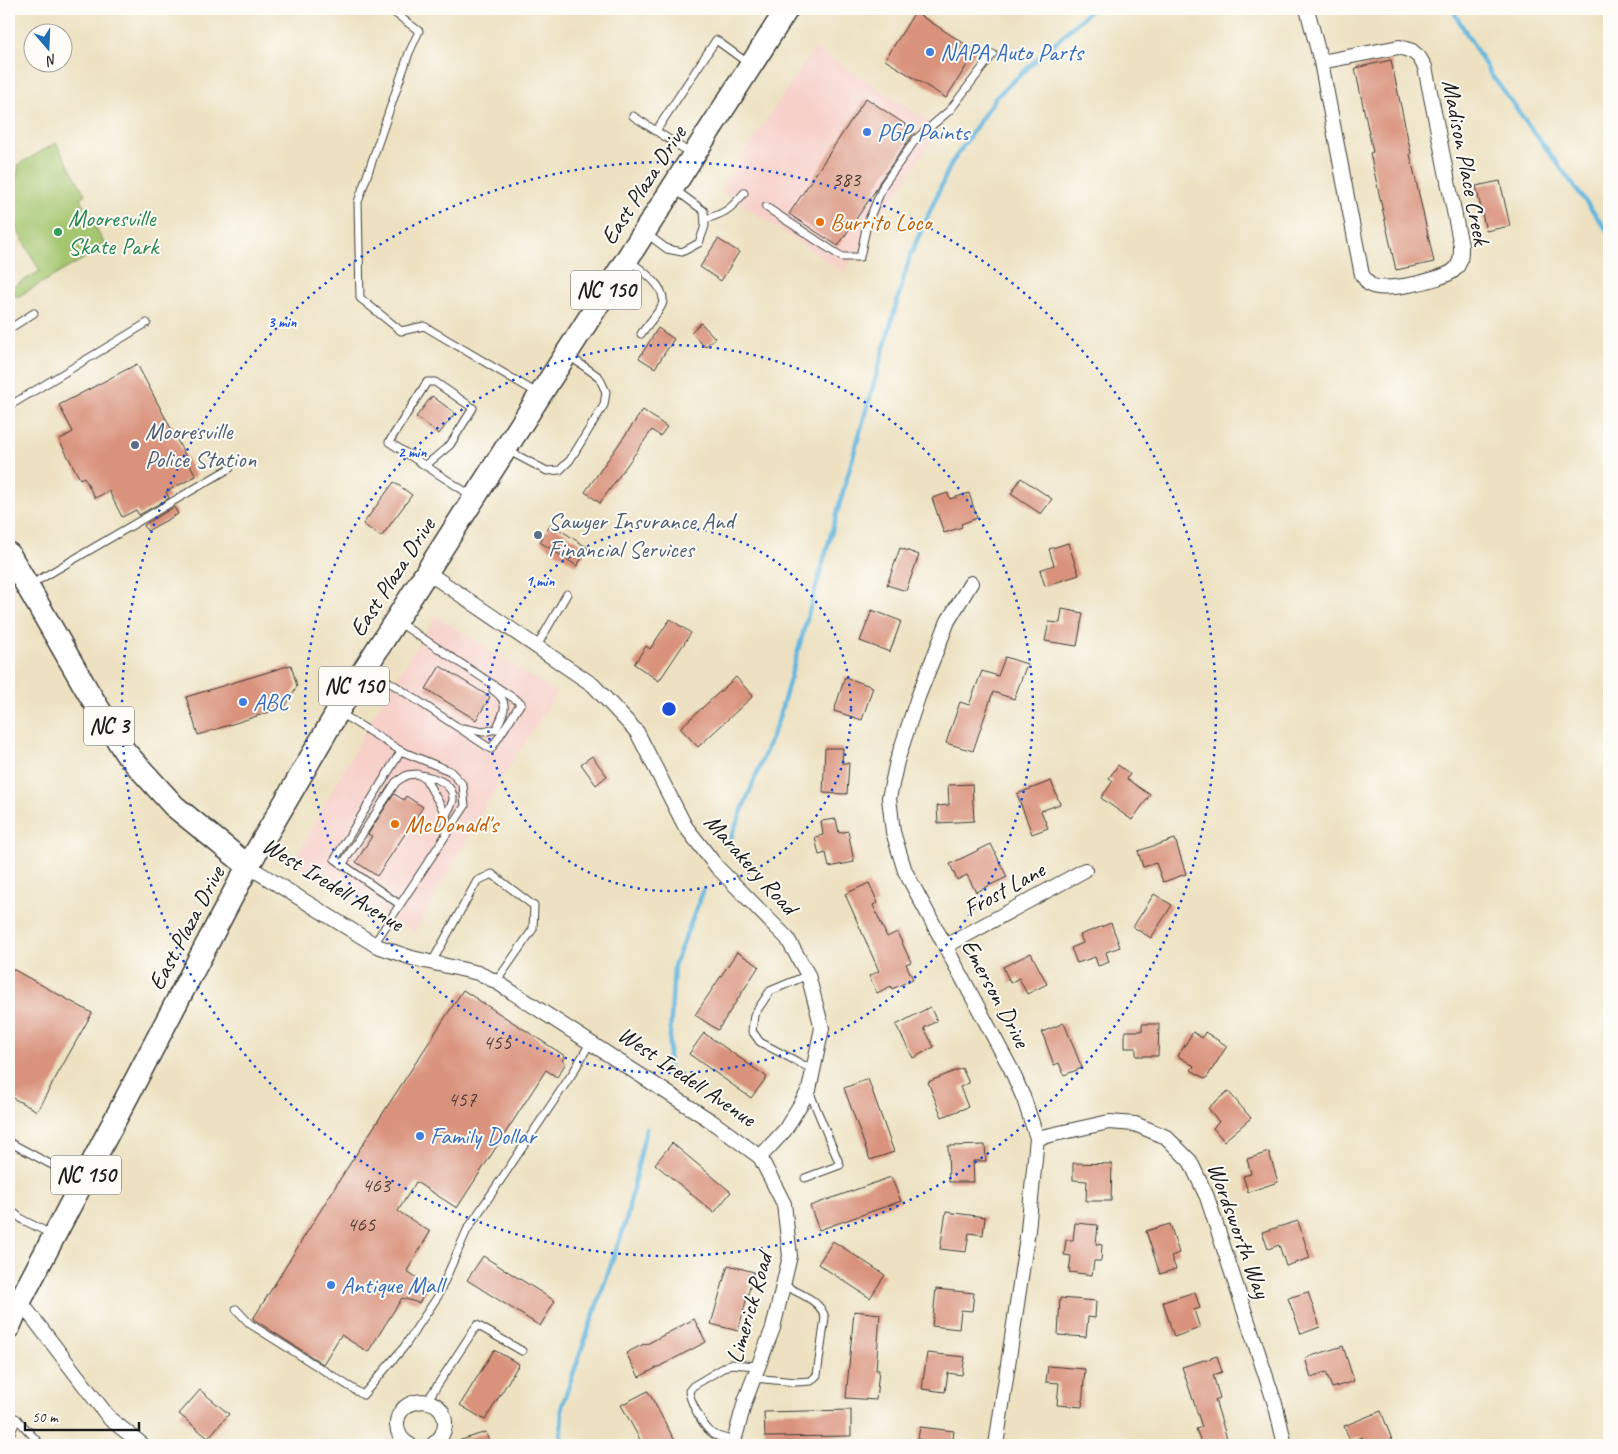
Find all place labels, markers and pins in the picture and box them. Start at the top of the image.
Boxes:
place label: NAPA Auto Parts [940,37,1085,67]
marker: NAPA Auto Parts [924,46,936,58]
place label: PGP Paints [877,117,971,147]
marker: PGP Paints [861,126,873,138]
place label: Mooresville Skate Park [68,203,160,261]
place label: Burrito Loco [830,207,934,237]
marker: Burrito Loco [814,216,826,228]
marker: Mooresville Skate Park [52,226,64,238]
place label: Mooresville Police Station [145,416,256,474]
marker: Mooresville Police Station [129,439,141,451]
place label: Sawyer Insurance And Financial Services [548,506,738,564]
marker: Sawyer Insurance And Financial Services [532,529,544,541]
place label: ABC [253,687,292,717]
marker: ABC [237,696,249,708]
centre of rings [660,700,678,718]
place label: McDonald's [405,809,501,839]
marker: McDonald's [389,818,401,830]
place label: Family Dollar [430,1121,539,1151]
marker: Family Dollar [414,1130,426,1142]
place label: Antique Mall [341,1270,447,1300]
marker: Antique Mall [325,1279,337,1291]

